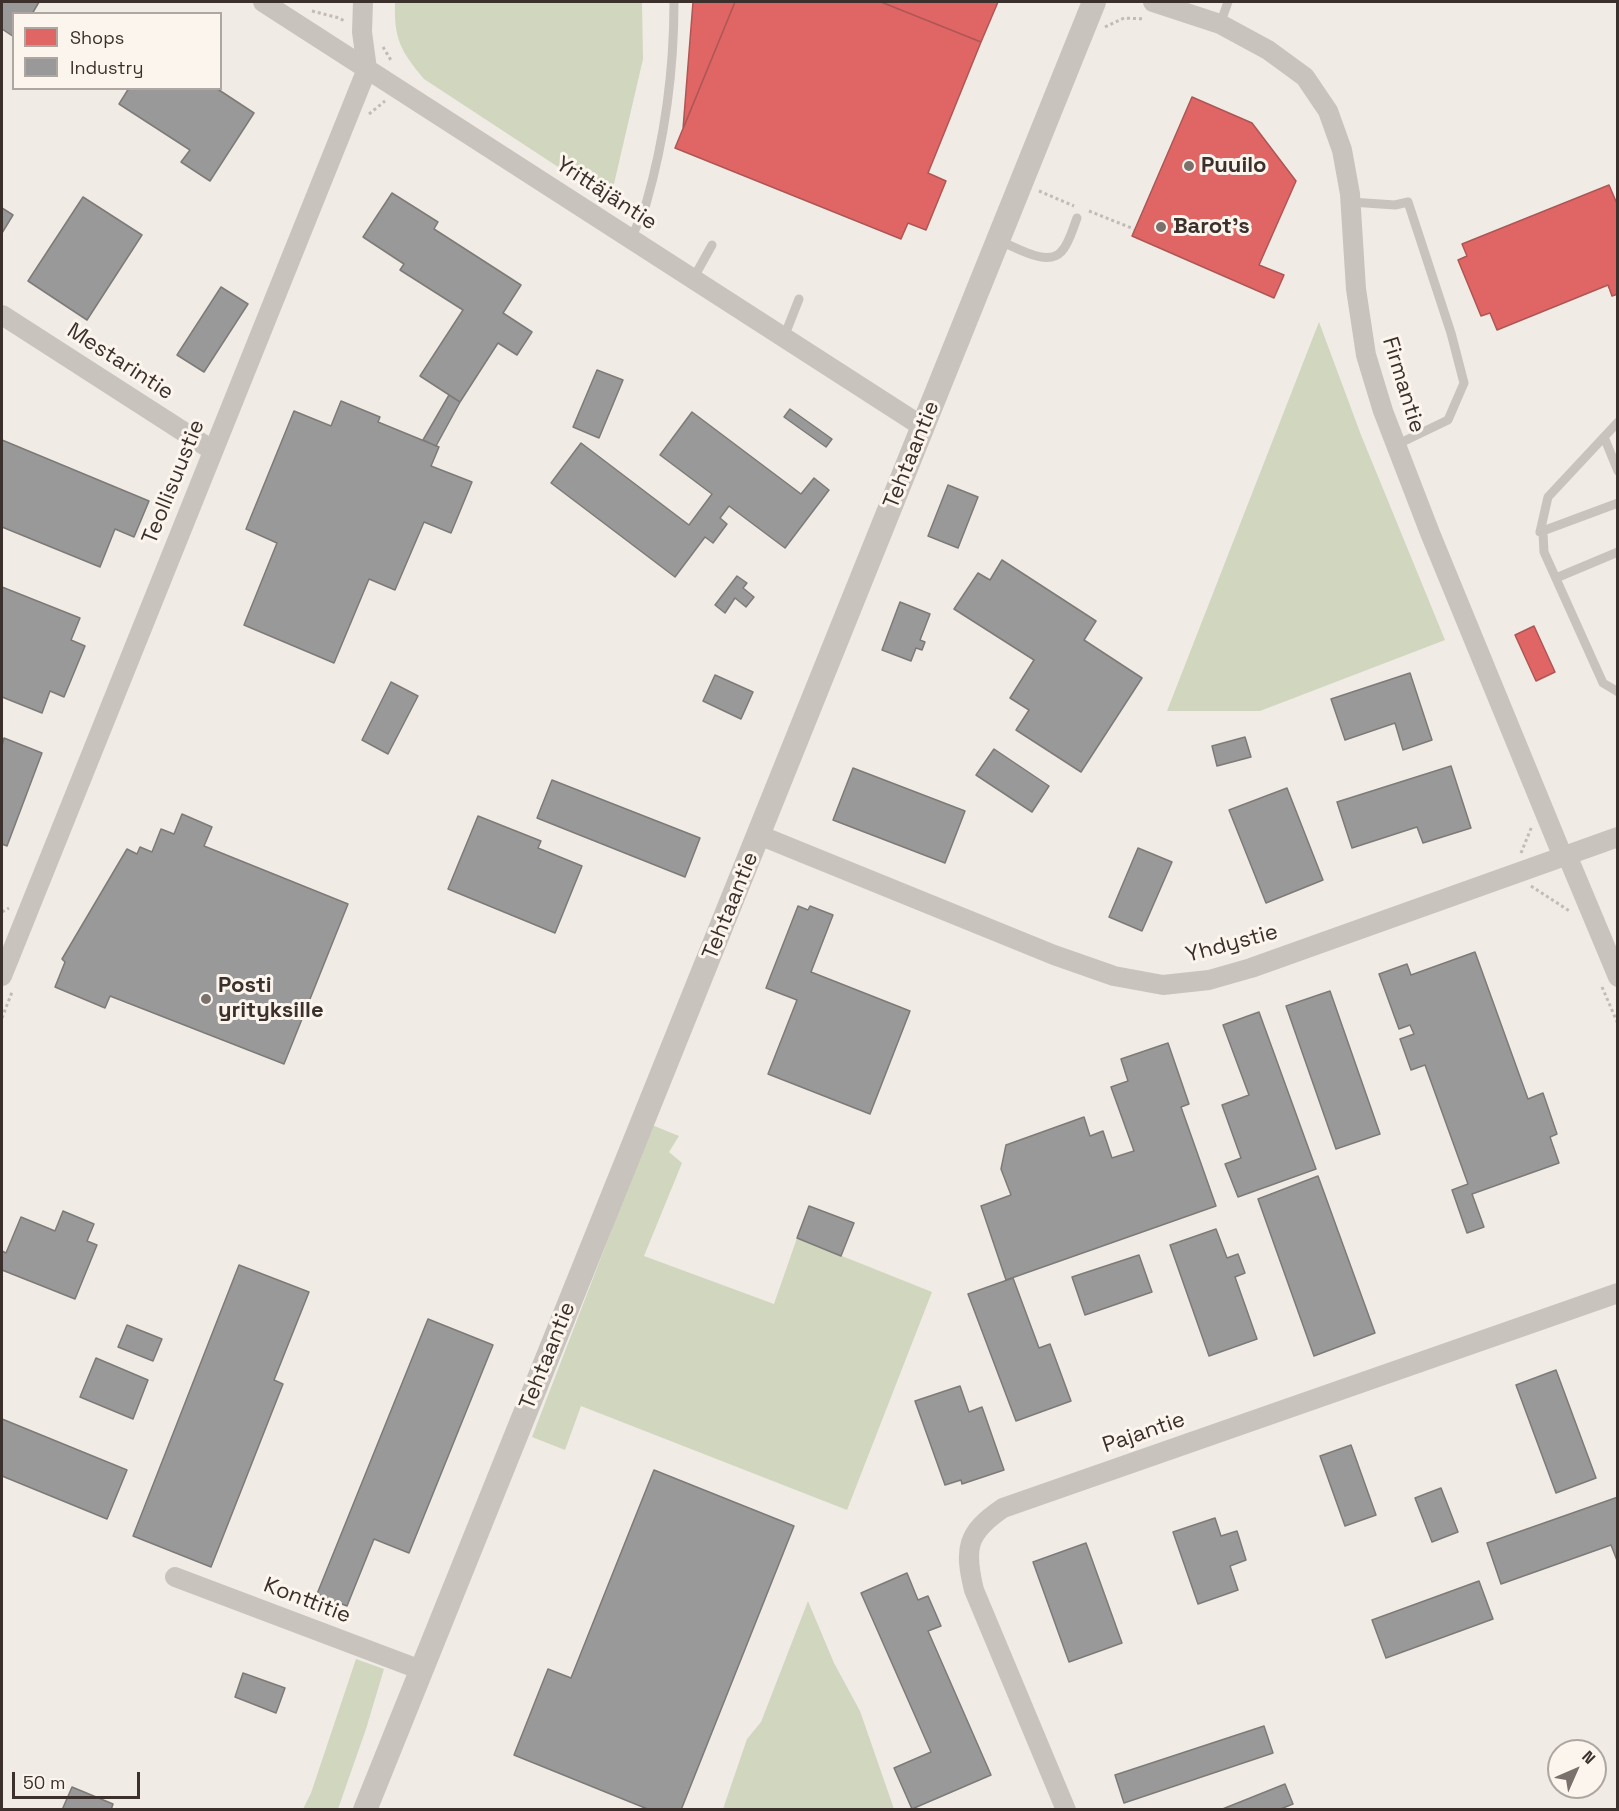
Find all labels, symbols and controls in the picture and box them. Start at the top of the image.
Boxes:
legend [12,12,222,90]
text: Shops [70,26,124,49]
text: Industry [70,56,143,79]
street label: Yrittäjäntie [550,152,662,236]
place label: Puuilo [1201,153,1267,179]
marker: Puuilo [1182,159,1196,173]
place label: Barot's [1173,214,1250,240]
marker: Barot's [1154,220,1168,234]
street label: Mestarintie [62,318,178,406]
street label: Firmantie [1376,334,1430,436]
street label: Tehtaantie [878,397,946,513]
street label: Teollisuustie [137,416,211,548]
street label: Tehtaantie [697,848,765,964]
street label: Yhdystie [1183,919,1281,969]
place label: Posti yrityksille [218,973,324,1024]
marker: Posti yrityksille [199,992,213,1006]
street label: Tehtaantie [514,1298,582,1414]
street label: Pajantie [1099,1407,1189,1459]
street label: Konttitie [260,1572,354,1630]
north arrow [1547,1739,1607,1799]
text: N [1577,1746,1600,1769]
scale bar [15,1760,142,1798]
text: 50 m [23,1771,65,1794]

